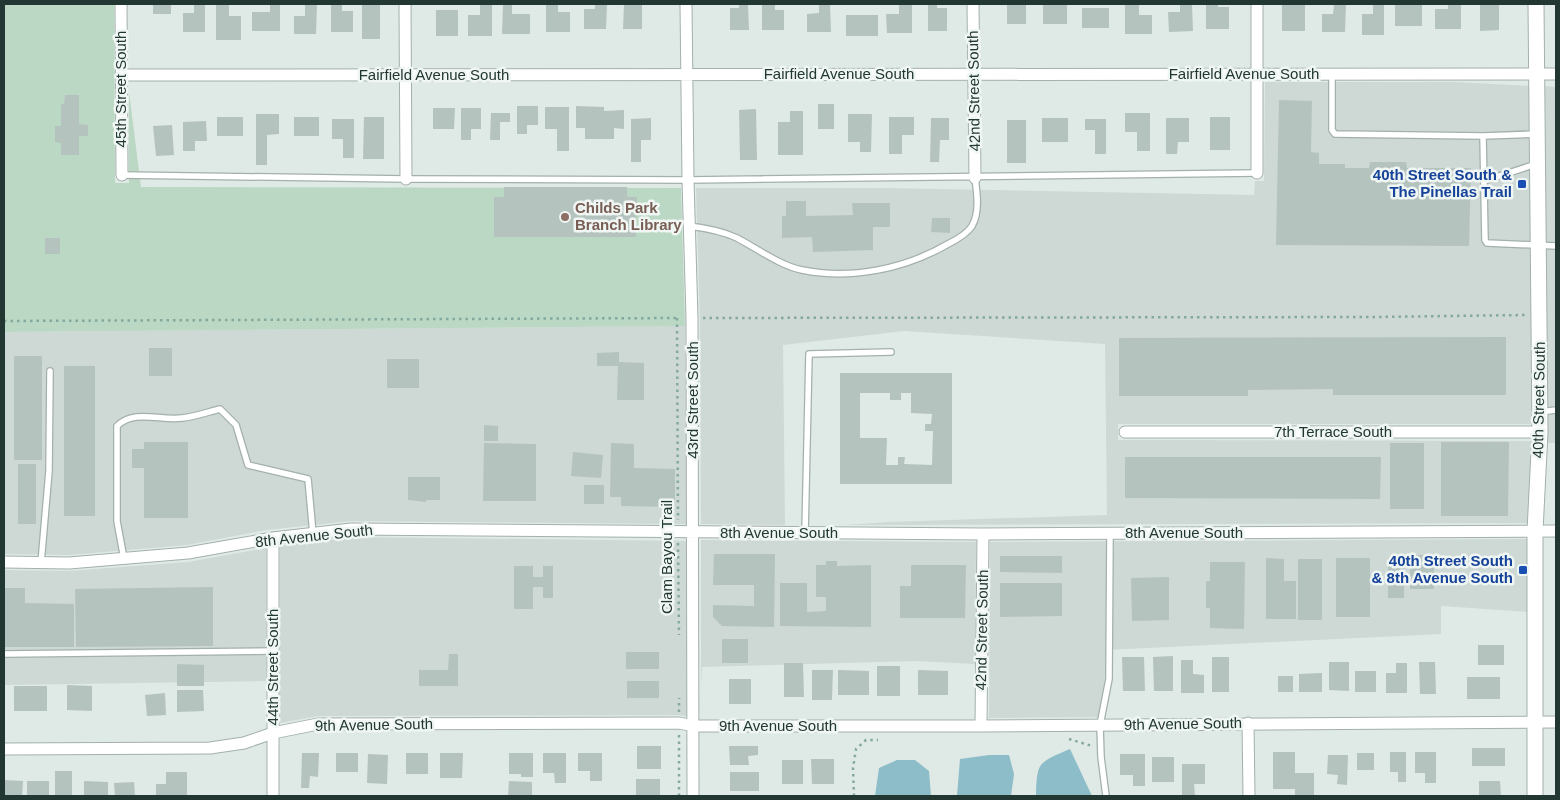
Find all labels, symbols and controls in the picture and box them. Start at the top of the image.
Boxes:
street label: 42nd Street South [964,30,983,152]
street label: 45th Street South [112,31,129,147]
street label: Fairfield Avenue South [764,65,914,82]
street label: Fairfield Avenue South [1169,65,1319,82]
street label: Fairfield Avenue South [359,66,509,83]
place label: 40th Street South & The Pinellas Trail [1373,166,1512,200]
marker: 40th Street South & The Pinellas Trail [1516,178,1528,190]
place label: Childs Park Branch Library [575,199,682,233]
marker: Childs Park Branch Library [559,211,571,223]
street label: 43rd Street South [684,341,701,459]
street label: 40th Street South [1529,341,1548,459]
street label: 7th Terrace South [1274,423,1392,440]
street label: Clam Bayou Trail [658,500,675,614]
street label: 8th Avenue South [254,521,374,550]
street label: 8th Avenue South [720,524,838,541]
street label: 8th Avenue South [1125,524,1243,541]
place label: 40th Street South & 8th Avenue South [1372,552,1513,586]
marker: 40th Street South & 8th Avenue South [1517,564,1529,576]
street label: 42nd Street South [972,569,991,691]
street label: 44th Street South [264,609,281,725]
street label: 9th Avenue South [1124,714,1242,733]
street label: 9th Avenue South [315,715,433,734]
street label: 9th Avenue South [719,717,837,734]

